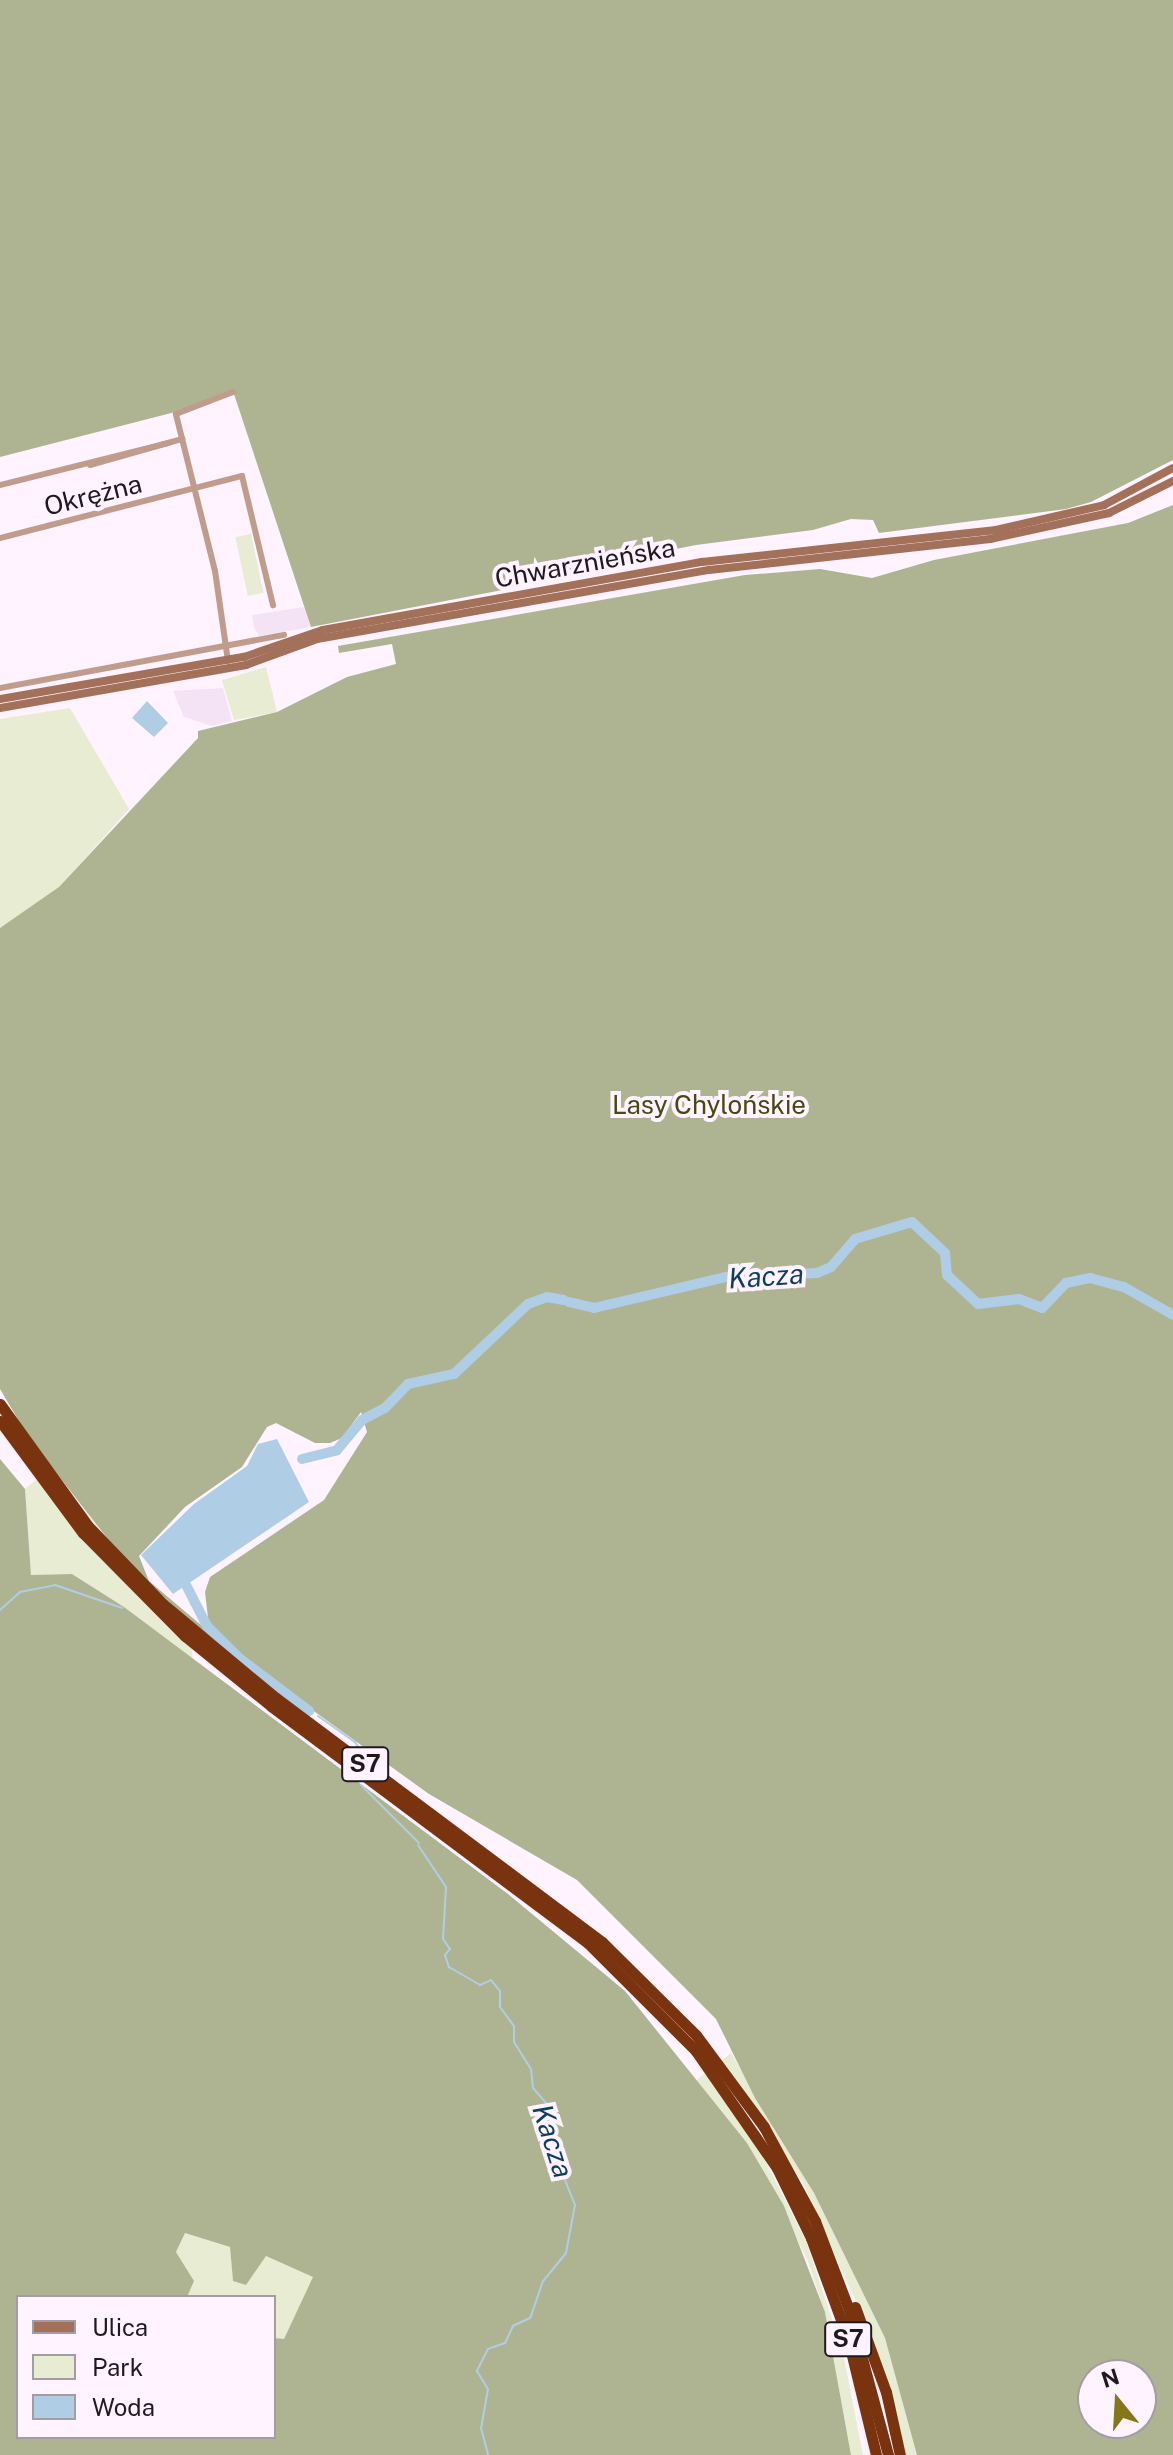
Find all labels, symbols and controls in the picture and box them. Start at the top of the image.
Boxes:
street label: Okrężna [41,468,145,522]
street label: Chwarznieńska [492,532,678,594]
park label: Lasy Chylońskie [612,1089,806,1121]
water label: Kacza [727,1257,805,1295]
road number: S7 [341,1744,389,1784]
water label: Kacza [525,2100,581,2182]
legend [16,2295,276,2439]
text: Ulica [92,2313,148,2341]
road number: S7 [824,2319,872,2359]
text: Park [92,2353,143,2381]
north arrow [1077,2359,1157,2439]
text: N [1098,2363,1122,2393]
text: Woda [92,2393,155,2421]

